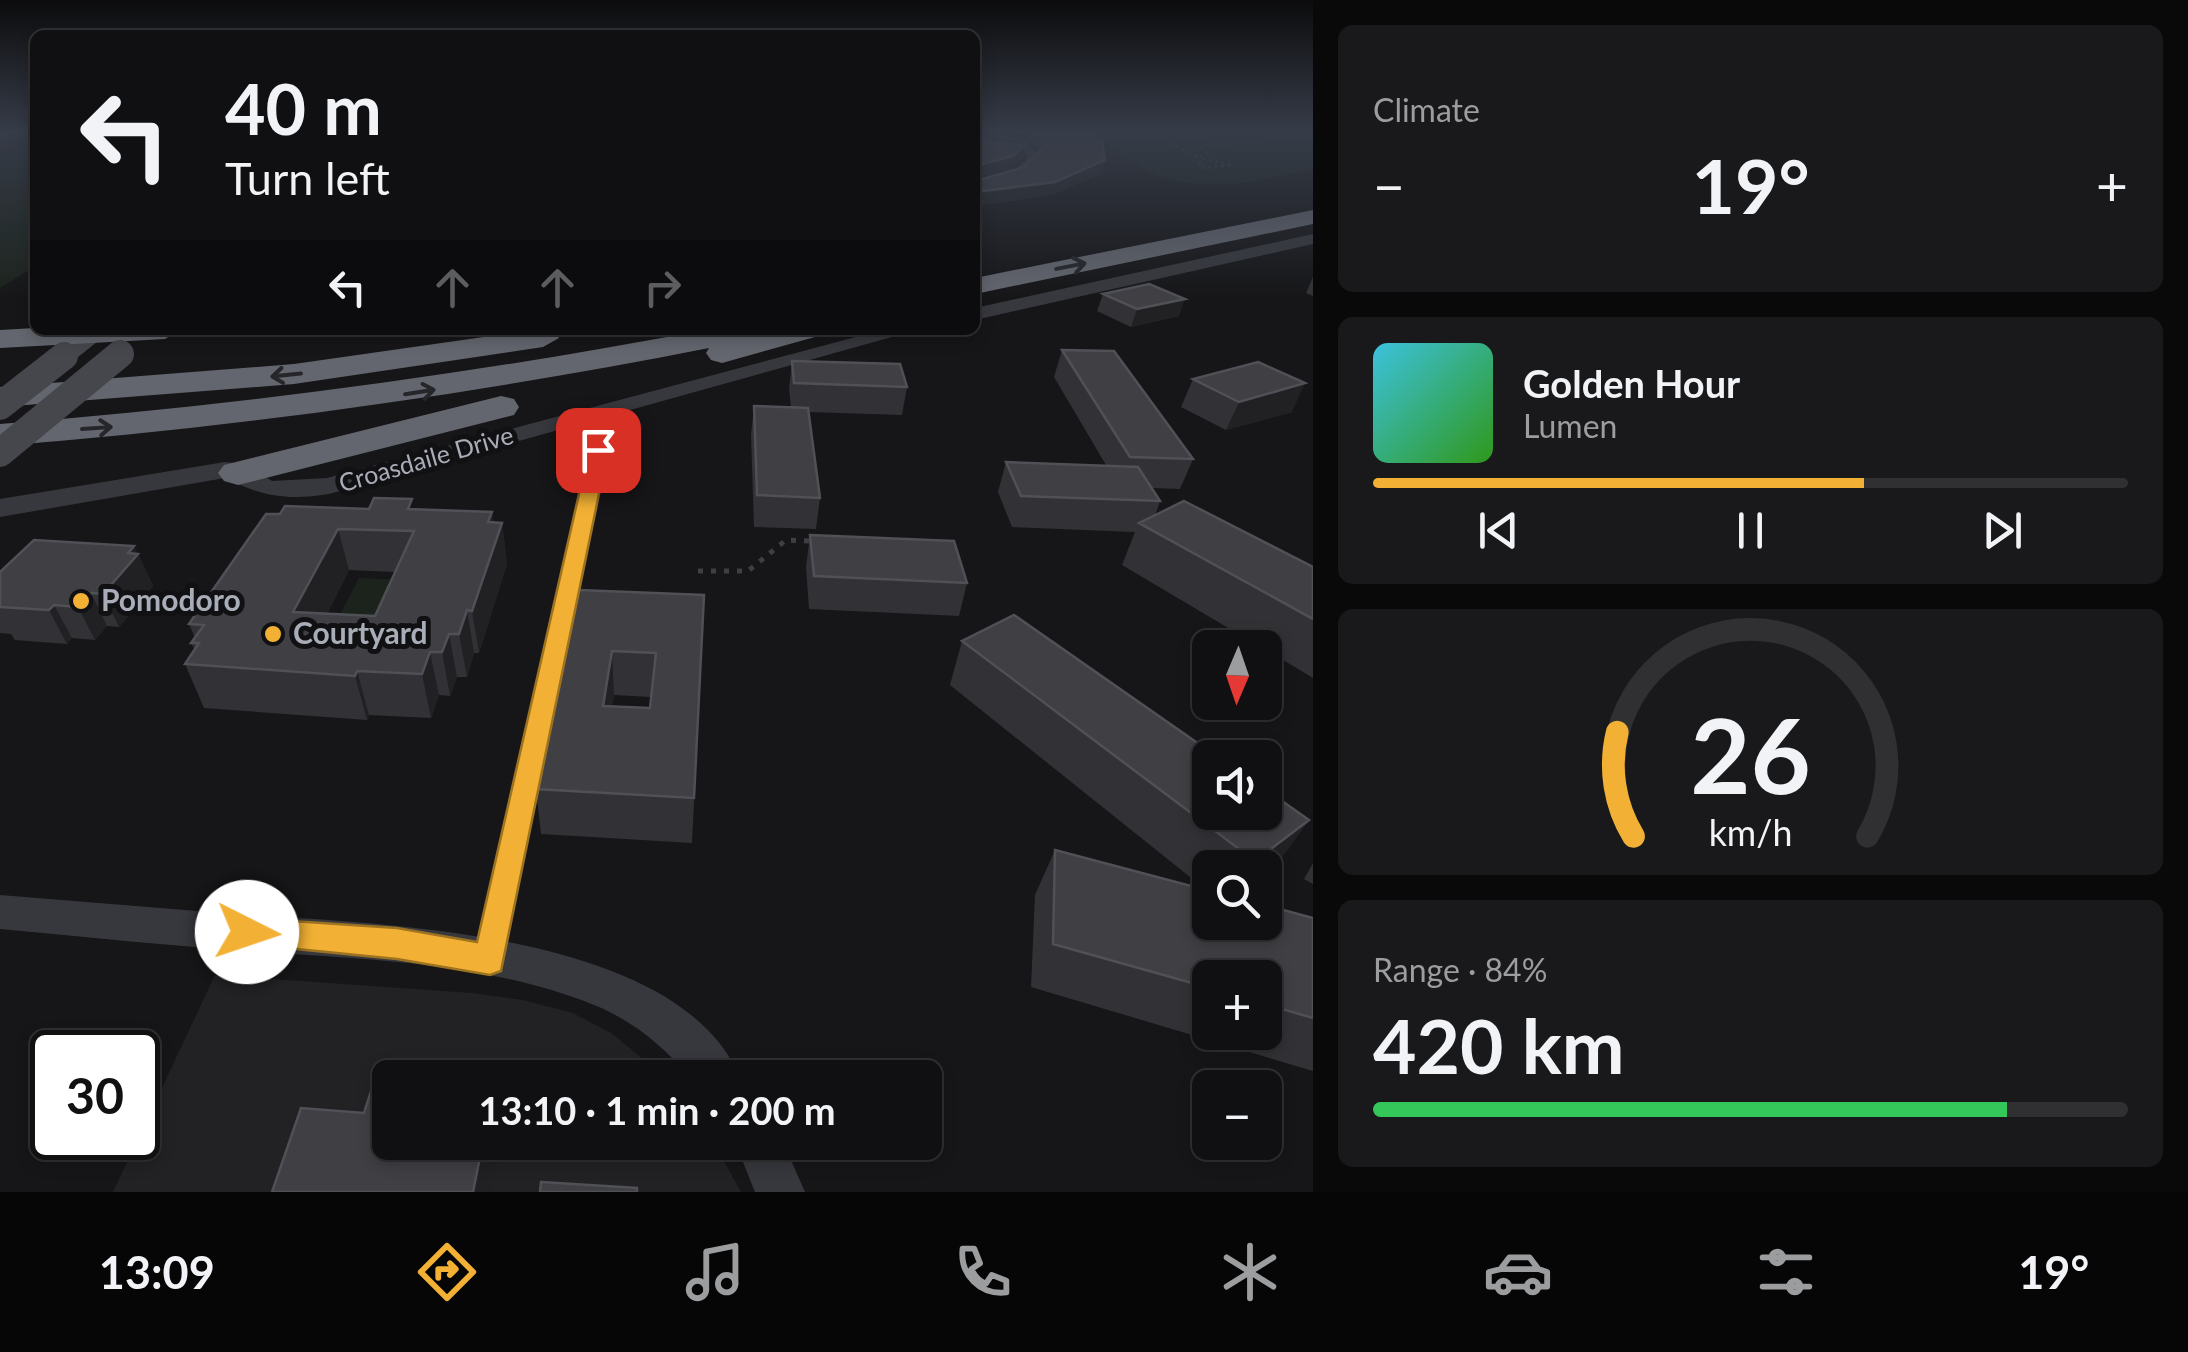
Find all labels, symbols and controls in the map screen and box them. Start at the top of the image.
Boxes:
text: 40 m [225,66,382,150]
icon: left [60,70,190,200]
text: Climate [1373,90,1480,129]
text: 19° [1691,140,1810,230]
text: Turn left [225,151,390,205]
text: − [1373,152,1405,218]
text: + [2096,152,2128,218]
one-way arrow [1054,256,1086,275]
icon: left [320,260,375,315]
icon: ahead [425,260,480,315]
icon: ahead [530,260,585,315]
icon: right [635,260,690,315]
text: Golden Hour [1523,360,1740,406]
one-way arrow [271,366,303,385]
one-way arrow [403,382,436,400]
text: Lumen [1523,406,1617,445]
pin [556,408,641,493]
one-way arrow [81,419,113,438]
street label: Croasdaile Drive [335,419,516,497]
icon: arrive [571,423,626,478]
icon: previous [1471,503,1526,558]
icon: pause [1723,503,1778,558]
icon: next [1975,503,2030,558]
place label: Pomodoro [101,581,241,617]
marker: Pomodoro [70,590,92,612]
place label: Courtyard [293,614,428,650]
marker: Courtyard [262,623,284,645]
north arrow [1192,630,1282,720]
map controls [1192,630,1282,1160]
text: 26 [1690,691,1811,816]
button: sound [1192,740,1282,830]
text: km/h [1709,811,1792,854]
button: search [1192,850,1282,940]
position arrow [195,880,299,984]
text: Range · 84% [1373,950,1547,989]
button: + [1192,960,1282,1050]
text: 420 km [1373,1000,1625,1090]
speed limit sign: 30 [30,1030,160,1160]
button: − [1192,1070,1282,1160]
text: 13:10 · 1 min · 200 m [478,1087,836,1133]
icon: directions [412,1237,482,1307]
icon: music [680,1237,750,1307]
icon: phone [948,1237,1018,1307]
icon: climate [1215,1237,1285,1307]
icon: car [1483,1237,1553,1307]
icon: filters [1751,1237,1821,1307]
text: 13:09 [99,1245,215,1299]
text: 19° [2018,1245,2089,1299]

